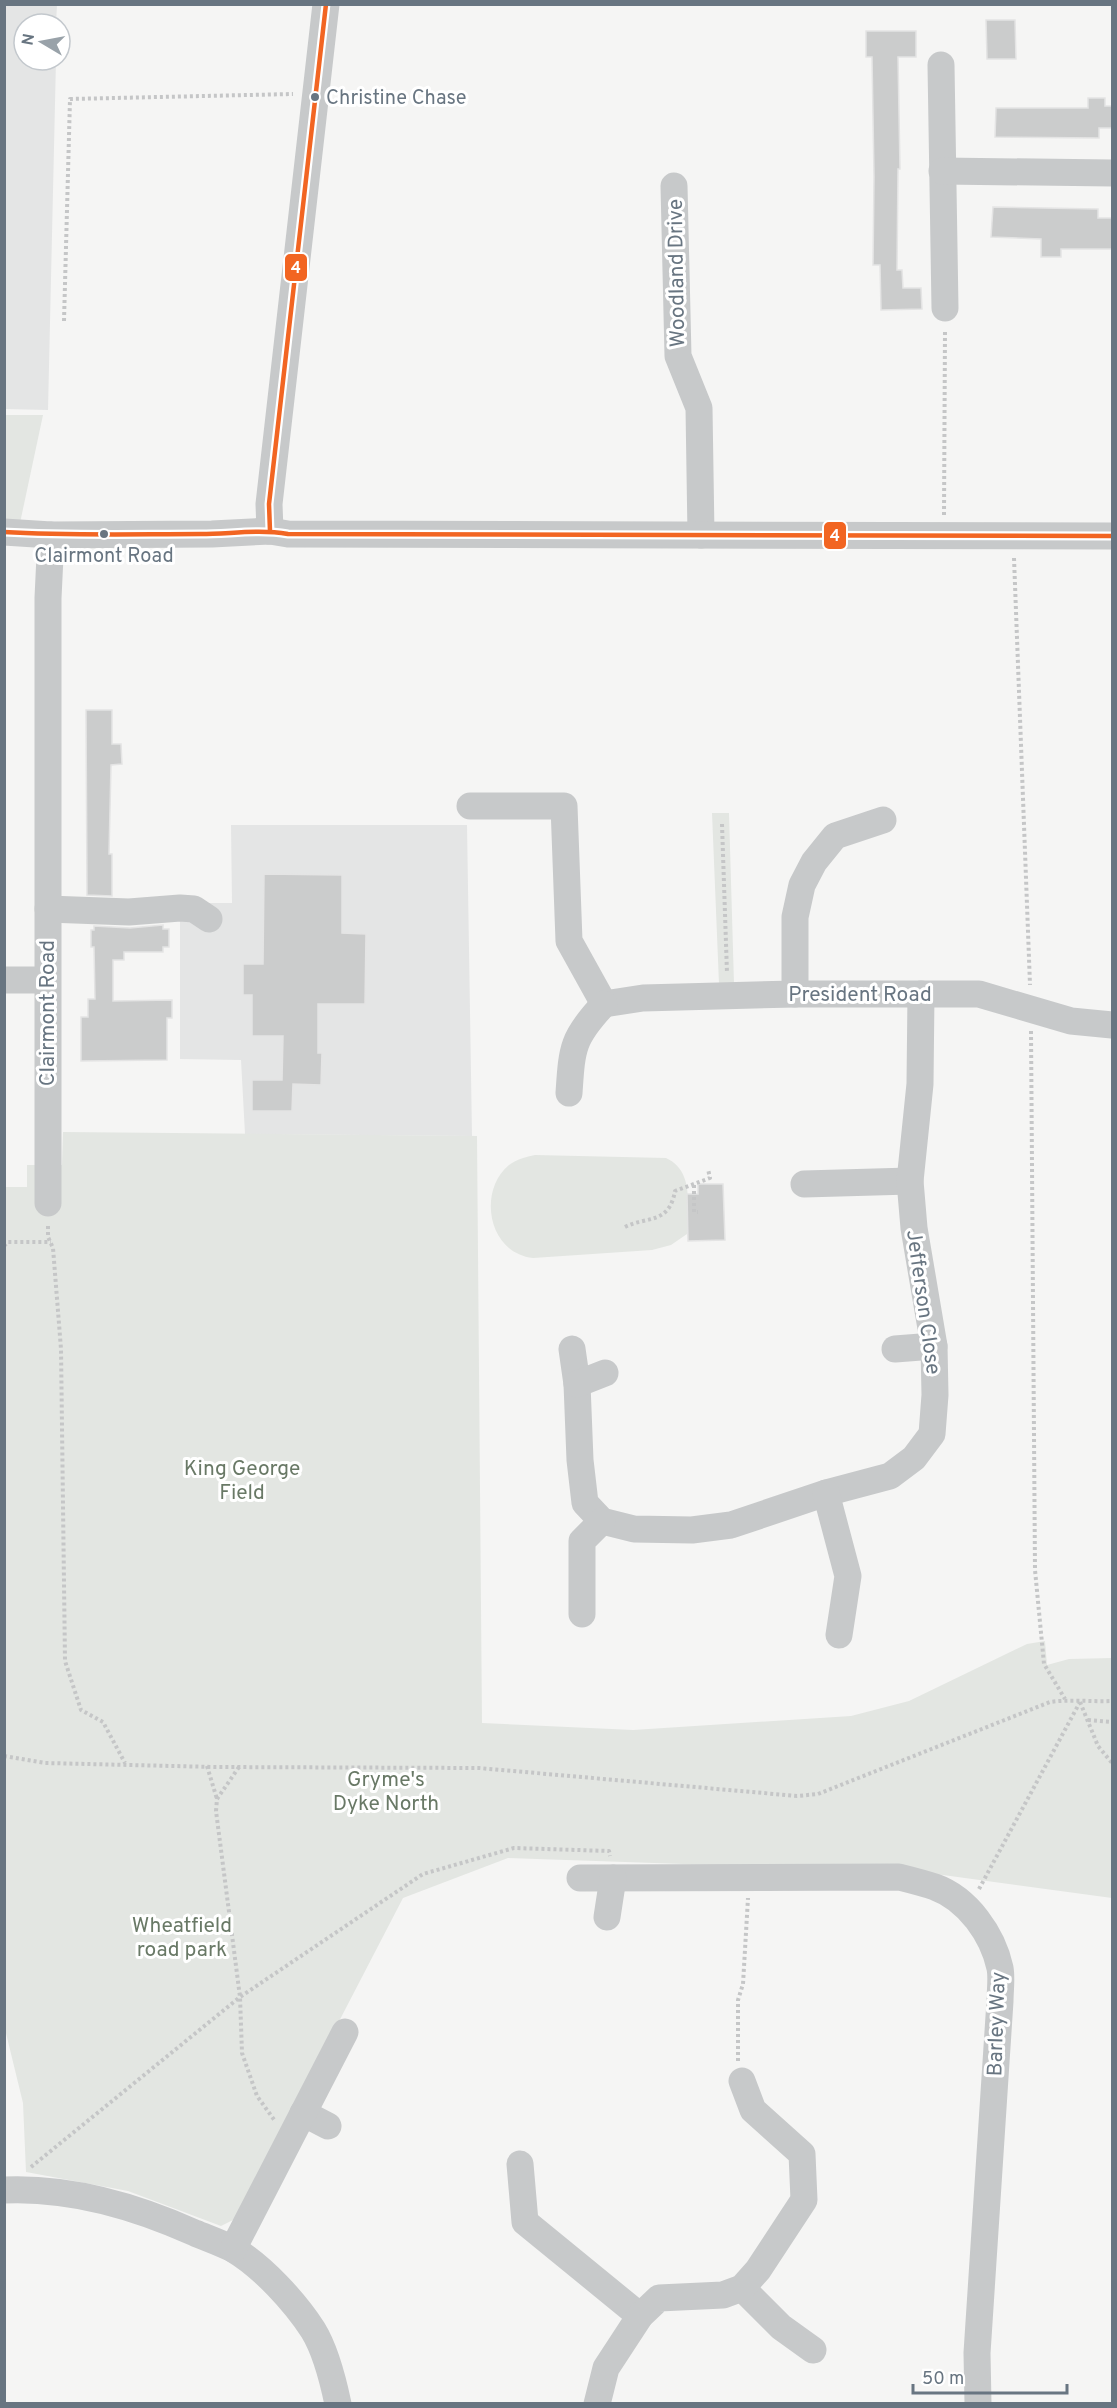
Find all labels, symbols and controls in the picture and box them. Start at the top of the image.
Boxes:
north arrow [12,12,72,72]
text: N [18,32,40,47]
place label: Christine Chase [326,86,466,112]
marker: Christine Chase [309,91,321,103]
street label: Woodland Drive [663,198,692,347]
line badge: 4 [284,253,308,282]
text: 4 [291,259,301,279]
line badge: 4 [823,521,847,550]
text: 4 [830,527,840,547]
marker: Clairmont Road [98,528,110,540]
place label: Clairmont Road [34,544,174,570]
street label: Clairmont Road [35,940,62,1086]
street label: President Road [788,982,932,1009]
street label: Jefferson Close [899,1228,946,1376]
park label: King George Field [184,1456,300,1507]
park label: Gryme's Dyke North [333,1767,439,1818]
park label: Wheatfield road park [132,1913,232,1964]
street label: Barley Way [982,1971,1013,2077]
scale bar [913,2357,1068,2395]
text: 50 m [922,2368,964,2391]

